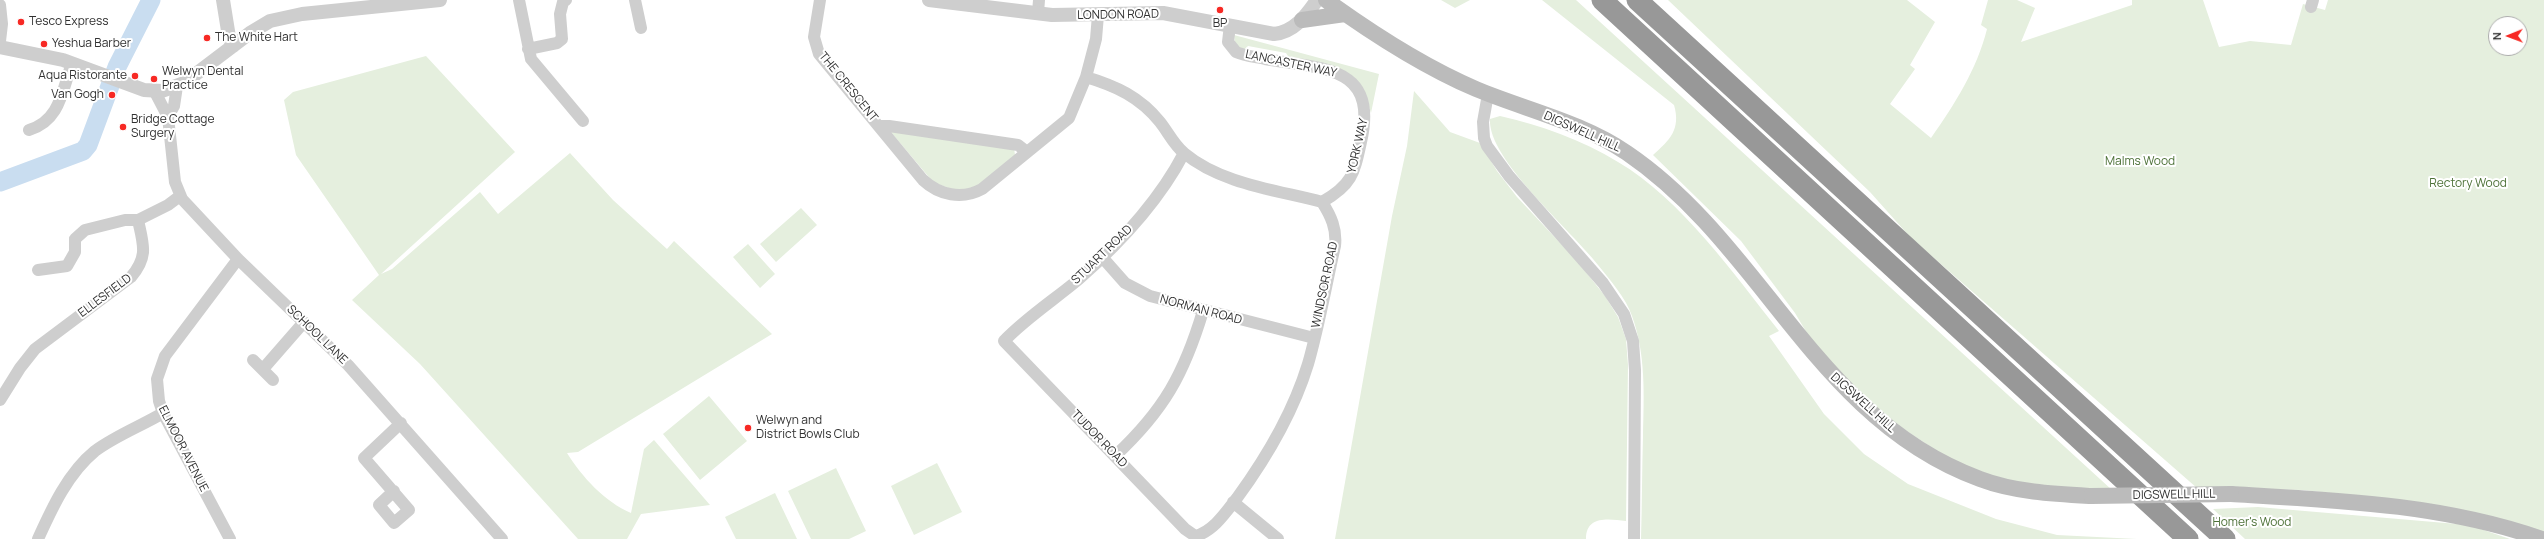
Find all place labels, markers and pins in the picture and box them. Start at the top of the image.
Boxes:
marker: BP [1215,5,1225,15]
place label: Tesco Express [29,15,109,29]
marker: Tesco Express [16,17,26,27]
place label: BP [1213,17,1227,31]
place label: The White Hart [215,31,298,45]
marker: The White Hart [202,33,212,43]
place label: Yeshua Barber [52,37,131,51]
marker: Yeshua Barber [39,39,49,49]
place label: Welwyn Dental Practice [162,65,244,93]
place label: Aqua Ristorante [38,69,127,83]
marker: Aqua Ristorante [130,71,140,81]
marker: Welwyn Dental Practice [149,74,159,84]
place label: Van Gogh [51,88,104,102]
marker: Van Gogh [107,90,117,100]
place label: Bridge Cottage Surgery [131,113,214,141]
marker: Bridge Cottage Surgery [118,122,128,132]
place label: Welwyn and District Bowls Club [756,414,859,442]
marker: Welwyn and District Bowls Club [743,423,753,433]

